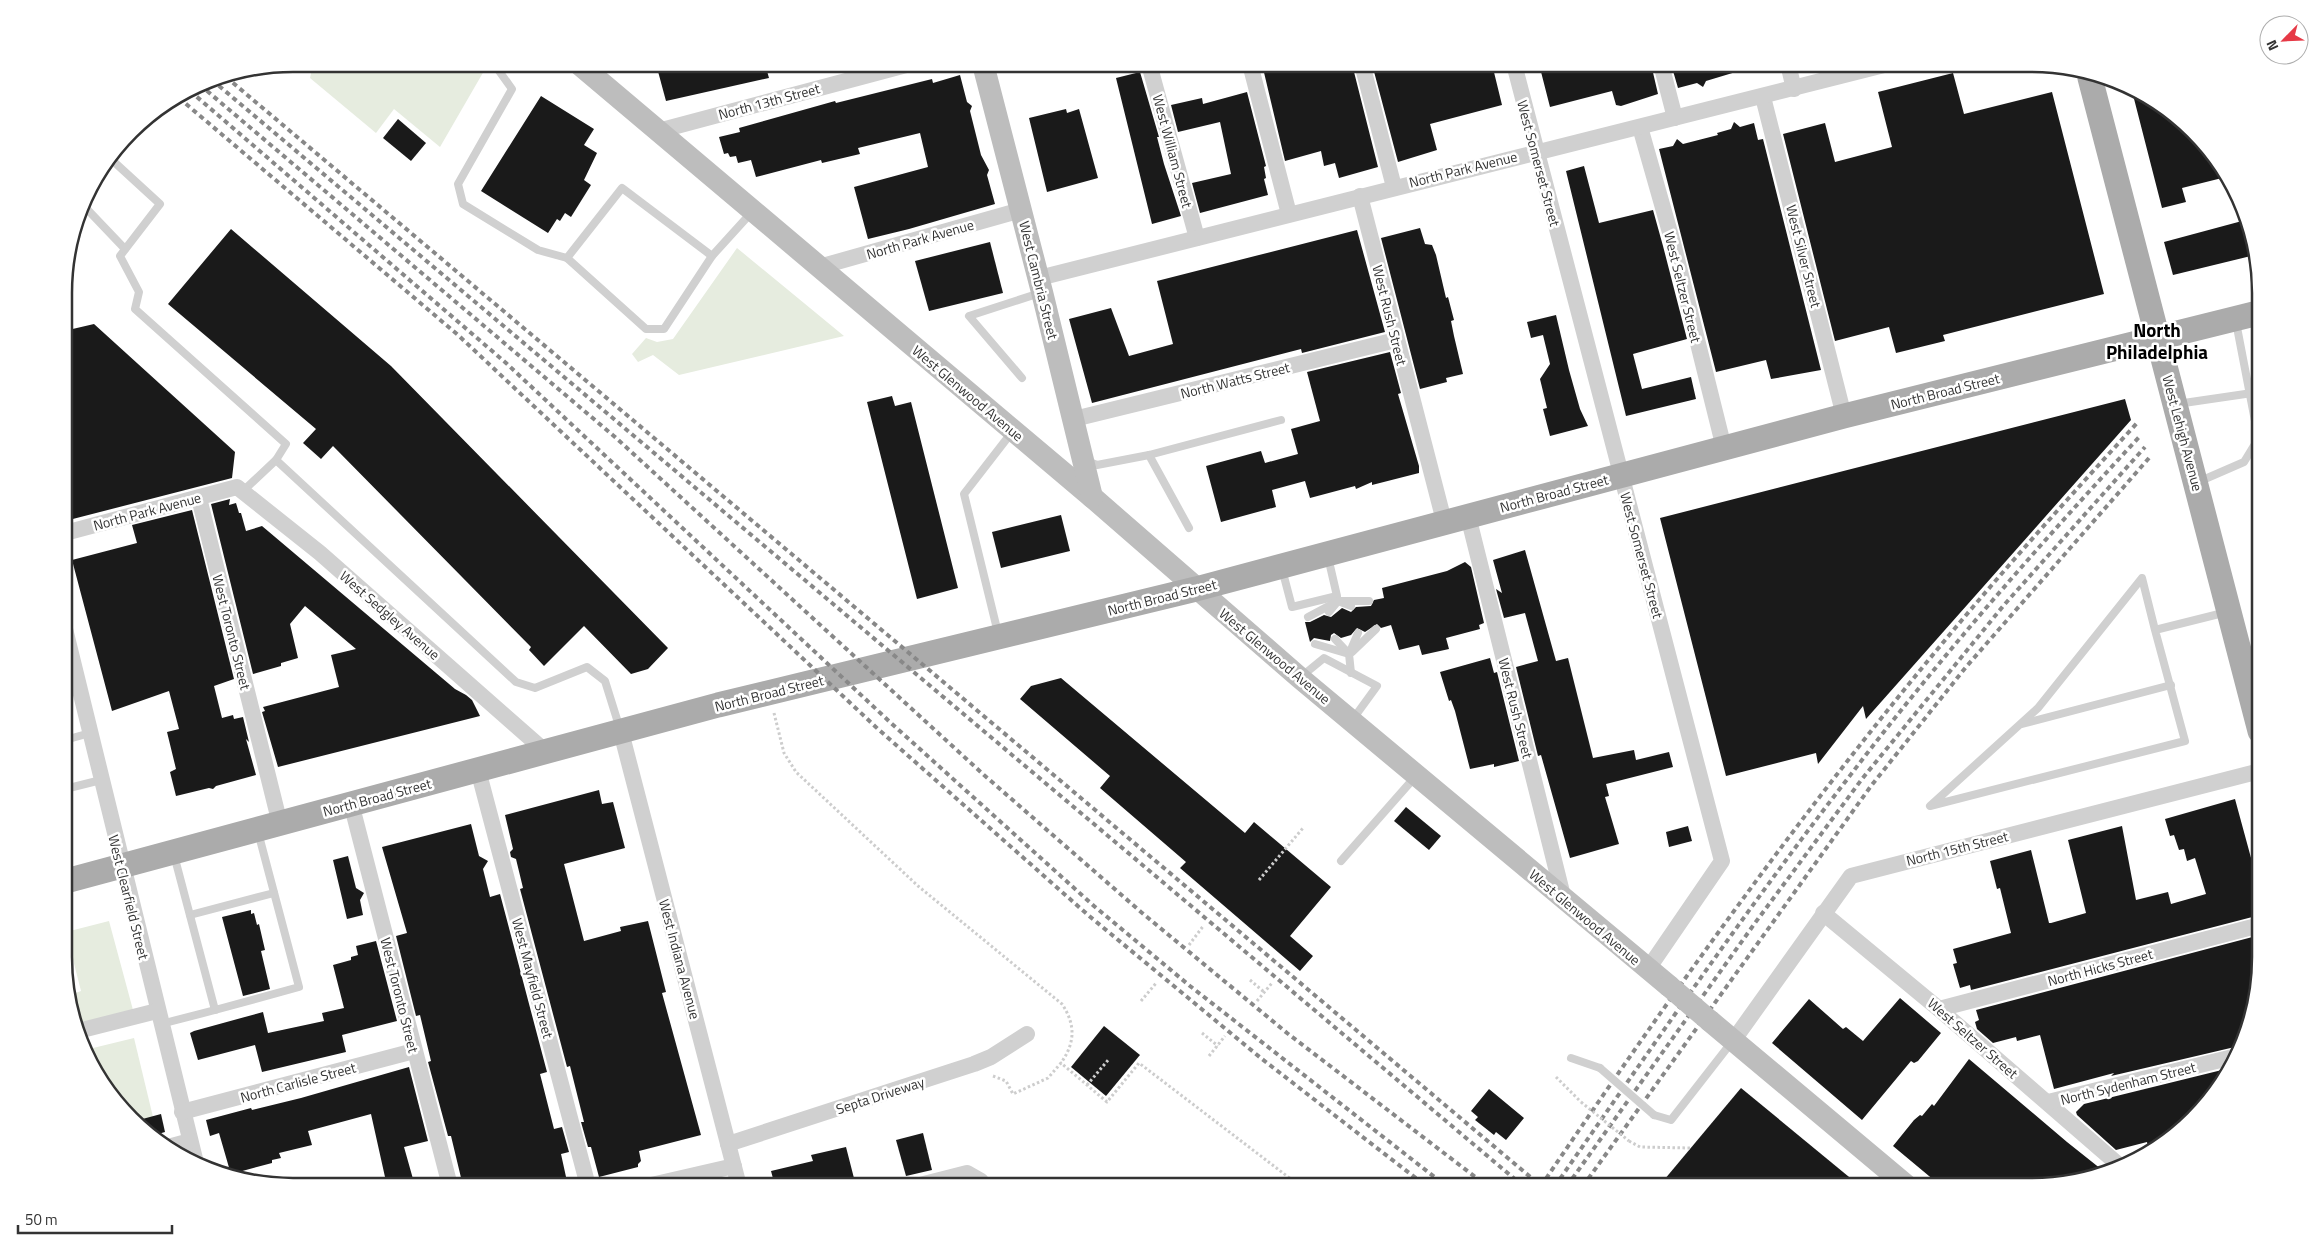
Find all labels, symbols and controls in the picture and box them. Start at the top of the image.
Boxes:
north arrow [2259,15,2309,65]
text: N [2260,37,2283,54]
street label: North 13th Street [716,77,822,125]
street label: West William Street [1148,92,1198,210]
street label: West Somerset Street [1512,98,1566,229]
street label: North Park Avenue [1407,145,1519,193]
street label: West Silver Street [1781,202,1827,310]
street label: North Park Avenue [864,214,976,264]
street label: West Cambria Street [1014,219,1064,342]
street label: West Seltzer Street [1659,229,1707,345]
street label: West Rush Street [1367,263,1413,368]
district label: North Philadelphia [2106,315,2208,366]
street label: West Glenwood Avenue [908,340,1028,446]
street label: North Watts Street [1178,356,1292,404]
street label: North Broad Street [1888,367,2002,415]
street label: West Lehigh Avenue [2157,373,2209,493]
street label: North Broad Street [1497,468,1611,518]
street label: North Park Avenue [91,487,203,535]
street label: West Somerset Street [1615,490,1669,621]
street label: West Sedgley Avenue [335,565,445,665]
street label: West Toronto Street [208,572,257,692]
street label: North Broad Street [1105,573,1219,621]
street label: West Glenwood Avenue [1215,603,1335,709]
street label: West Rush Street [1493,656,1539,761]
street label: North Broad Street [712,669,826,717]
street label: North Broad Street [320,772,434,822]
street label: North 15th Street [1904,825,2010,871]
street label: West Clearfield Street [103,832,155,962]
street label: West Glenwood Avenue [1525,864,1645,970]
street label: West Indiana Avenue [654,897,706,1021]
street label: West Mayfield Street [507,916,559,1041]
street label: West Toronto Street [376,935,425,1055]
street label: North Hicks Street [2045,943,2155,991]
street label: West Seltzer Street [1923,993,2023,1083]
street label: North Carlisle Street [238,1056,358,1108]
street label: North Sydenham Street [2058,1056,2198,1110]
street label: Septa Driveway [833,1071,927,1119]
scale bar [18,1202,171,1234]
text: 50 m [25,1208,58,1231]

